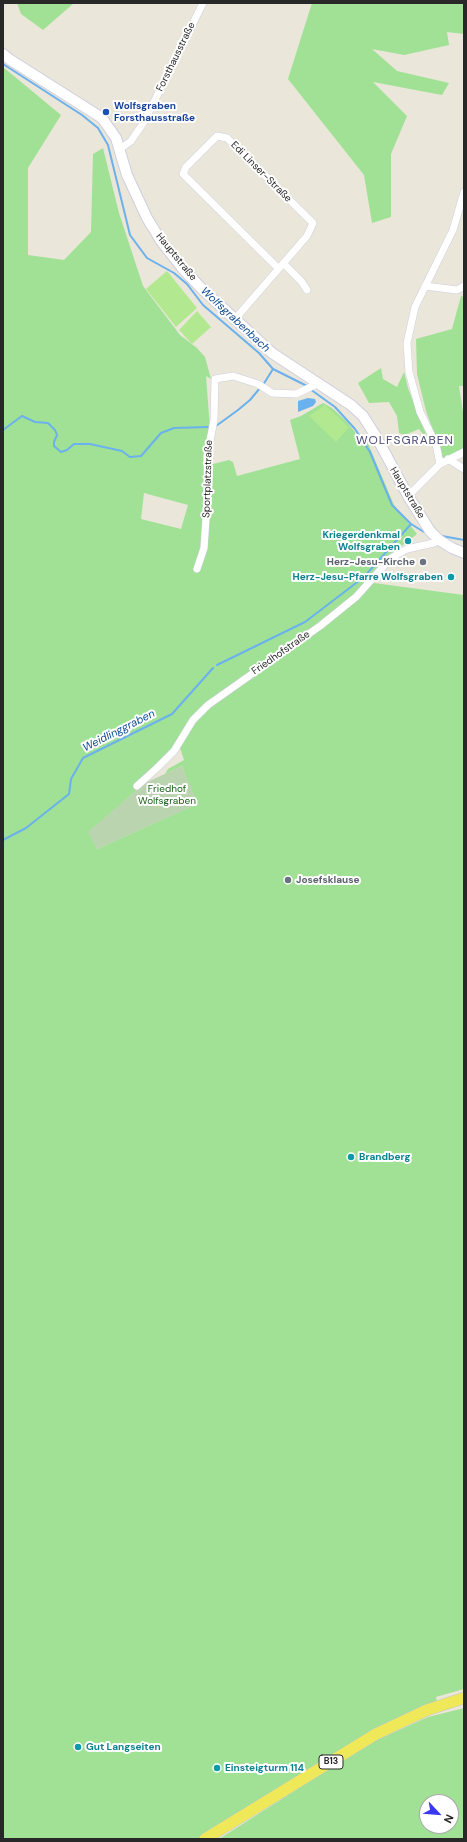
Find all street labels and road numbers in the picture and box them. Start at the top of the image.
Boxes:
street label: Forsthausstraße [154,20,198,94]
street label: Edi Linser-Straße [228,139,294,205]
street label: Hauptstraße [153,231,199,283]
street label: Sportplatzstraße [201,440,215,518]
street label: Hauptstraße [387,465,427,521]
street label: Friedhofstraße [250,628,312,678]
road number: B13 [319,1755,343,1769]

